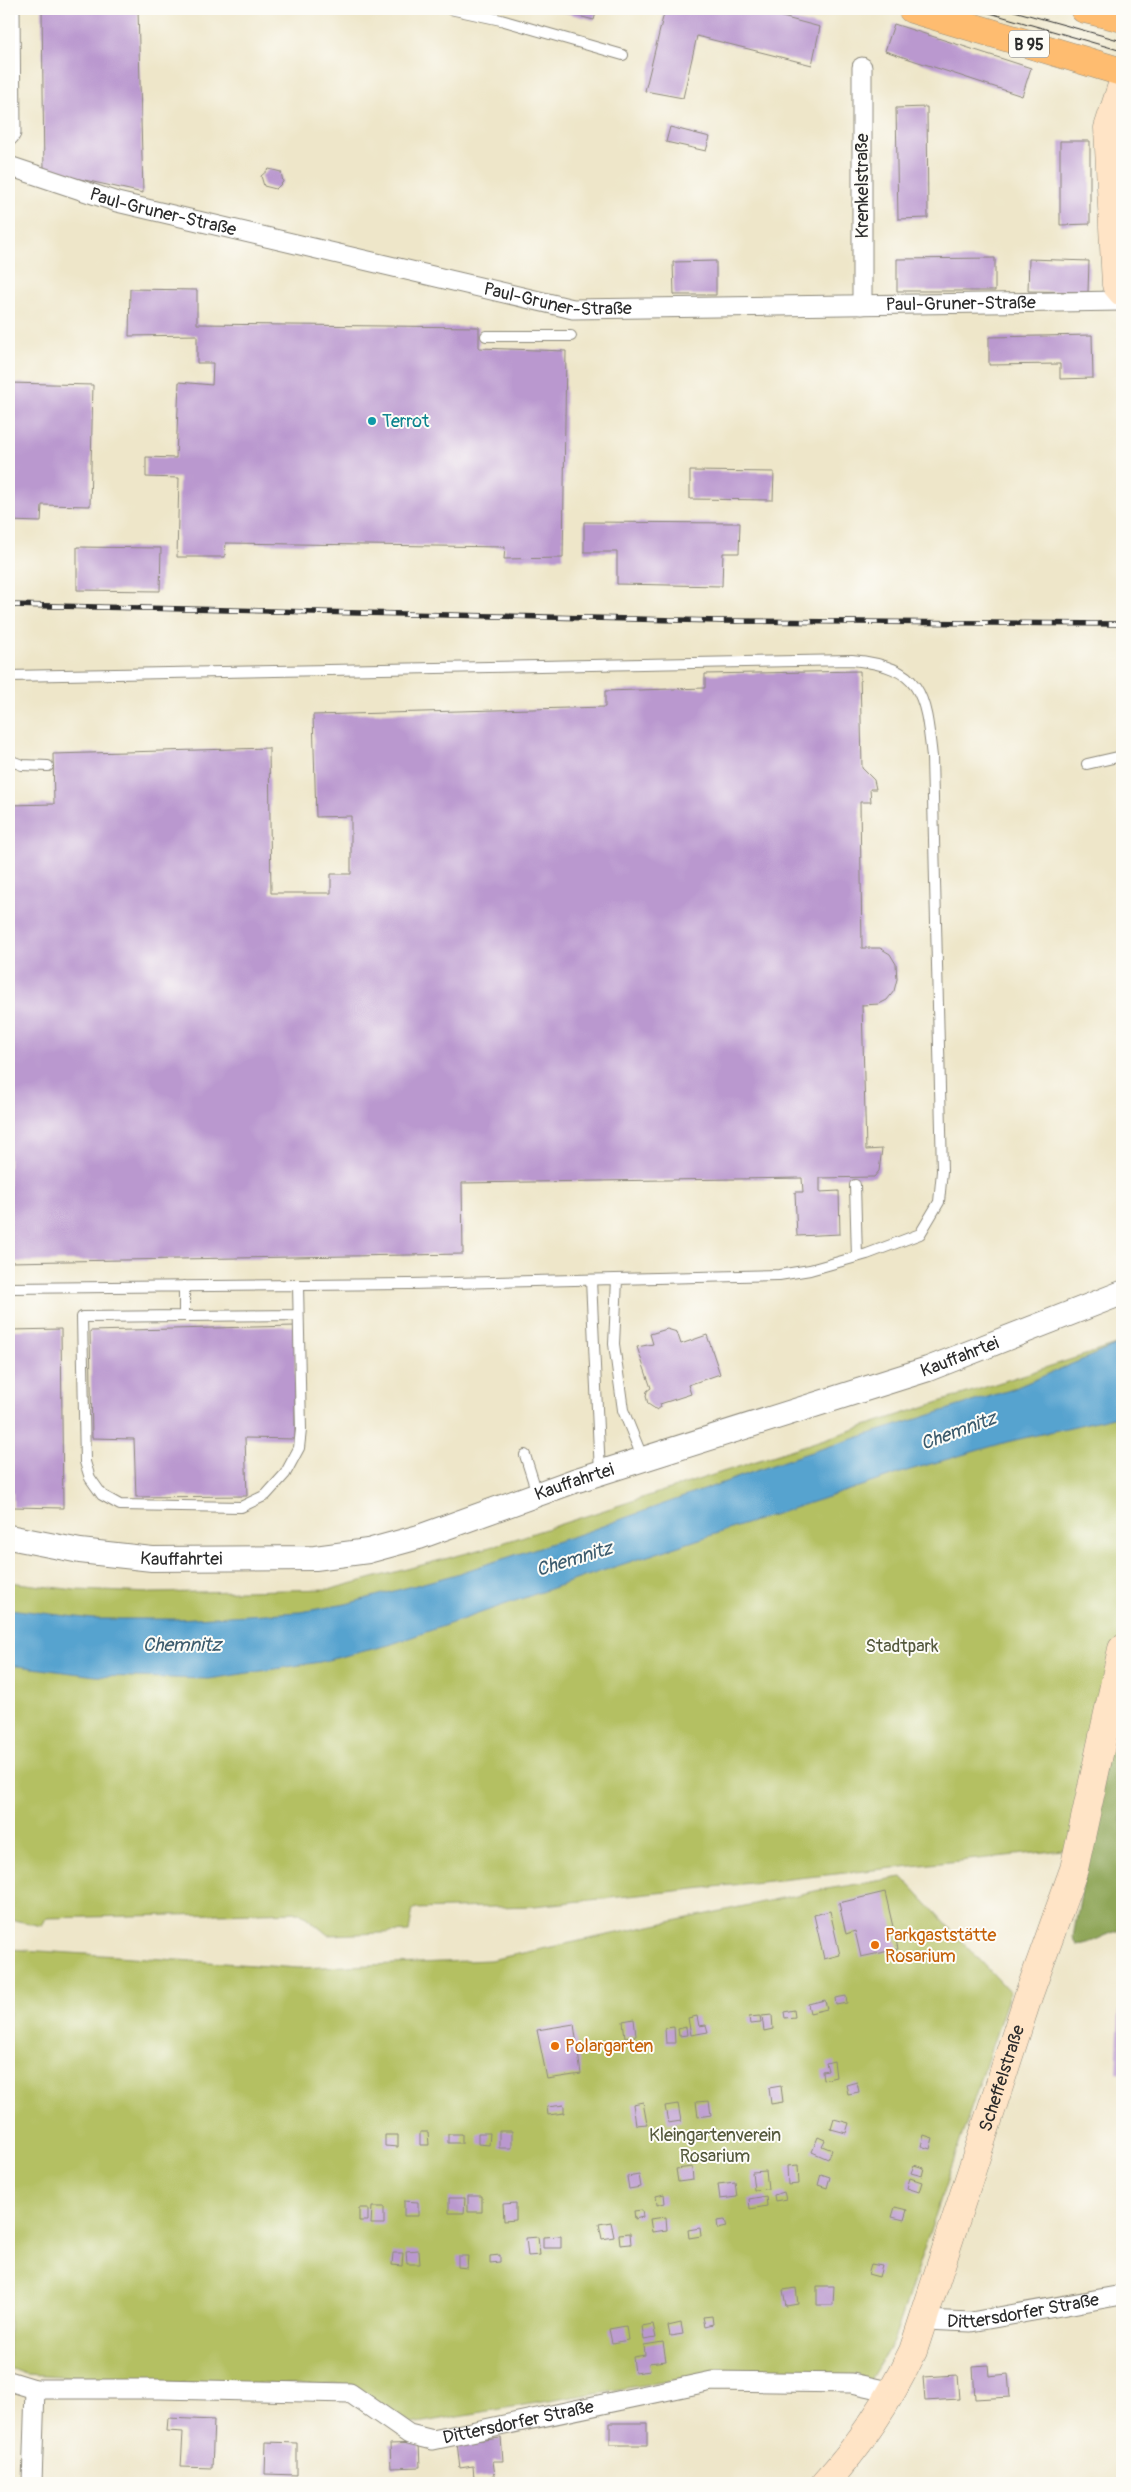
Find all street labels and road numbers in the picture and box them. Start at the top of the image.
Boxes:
road number: B 95 [1009,31,1049,58]
street label: Krenkelstraße [851,133,874,239]
street label: Paul-Gruner-Straße [87,183,239,242]
street label: Paul-Gruner-Straße [481,277,632,321]
street label: Paul-Gruner-Straße [886,291,1036,316]
street label: Kauffahrtei [918,1331,1002,1383]
street label: Kauffahrtei [532,1458,617,1506]
street label: Kauffahrtei [139,1547,222,1571]
street label: Scheffelstraße [974,2022,1030,2135]
street label: Dittersdorfer Straße [947,2288,1101,2334]
street label: Dittersdorfer Straße [441,2395,596,2450]

